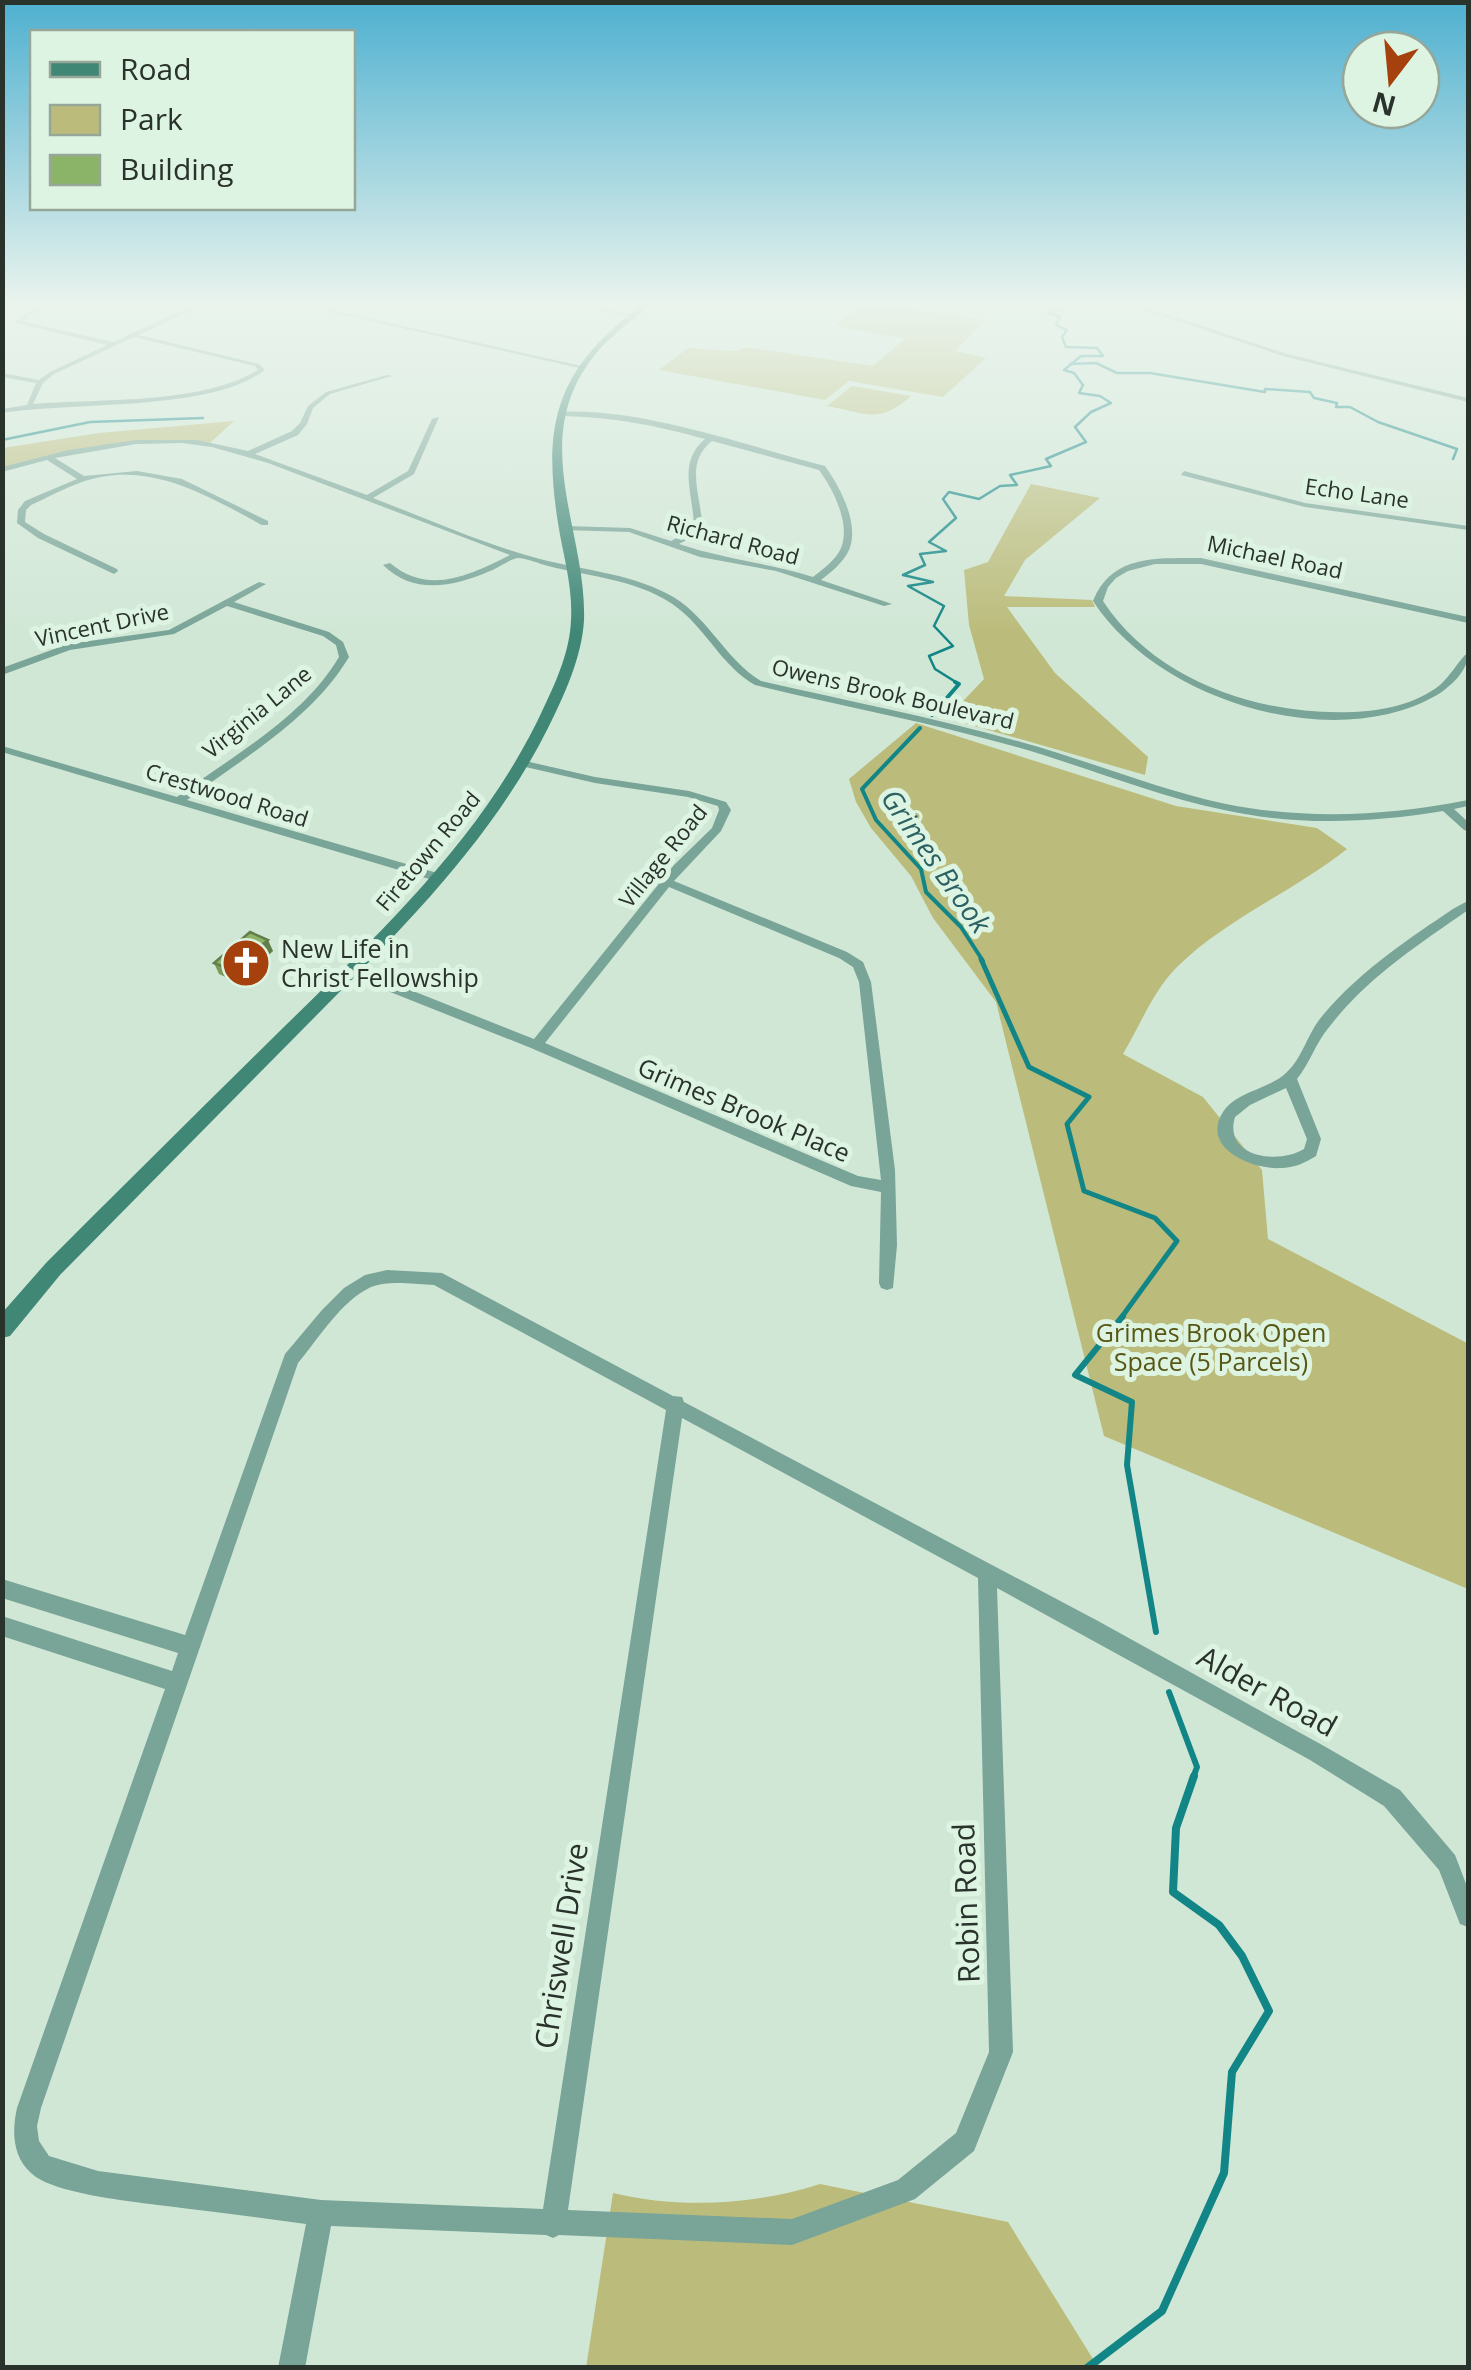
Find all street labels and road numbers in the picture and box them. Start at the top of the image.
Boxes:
street label: Echo Lane [1303,470,1411,514]
street label: Richard Road [664,507,803,571]
street label: Michael Road [1205,527,1346,585]
street label: Vincent Drive [32,595,171,653]
street label: Owens Brook Boulevard [769,651,1017,735]
street label: Virginia Lane [196,658,317,764]
street label: Crestwood Road [142,755,312,833]
street label: Firetown Road [368,784,486,917]
street label: Village Road [611,798,713,913]
street label: Grimes Brook Place [633,1049,856,1169]
street label: Alder Road [1191,1636,1345,1746]
street label: Robin Road [942,1822,989,1984]
street label: Chriswell Drive [524,1840,597,2052]

